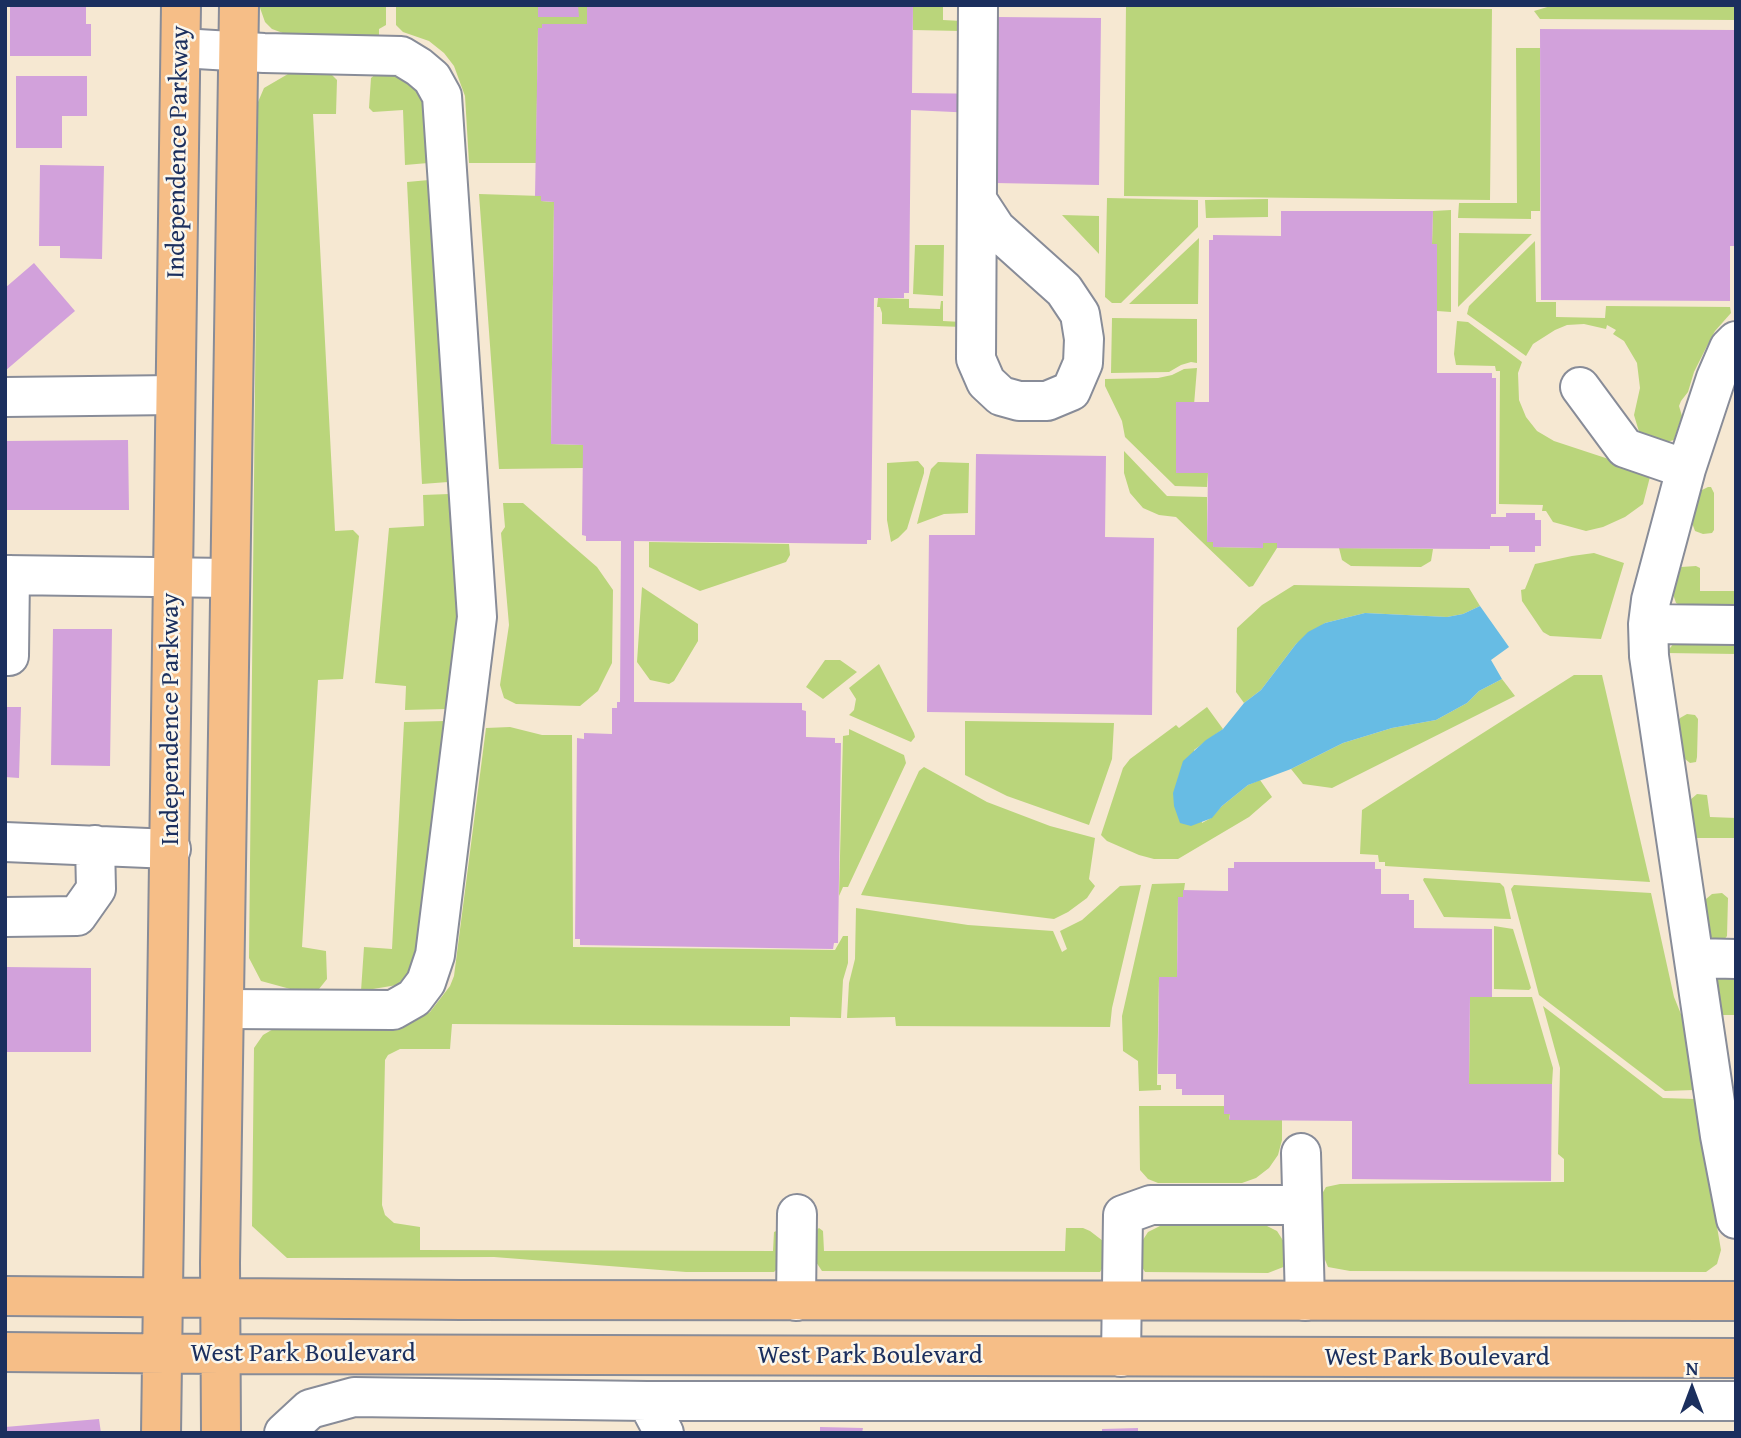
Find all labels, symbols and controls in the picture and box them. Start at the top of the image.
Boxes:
street label: Independence Parkway [161,25,197,279]
street label: Independence Parkway [155,592,187,846]
street label: West Park Boulevard [190,1338,416,1370]
street label: West Park Boulevard [757,1340,983,1372]
street label: West Park Boulevard [1324,1342,1550,1374]
north arrow [1657,1354,1727,1424]
text: N [1686,1354,1698,1382]

